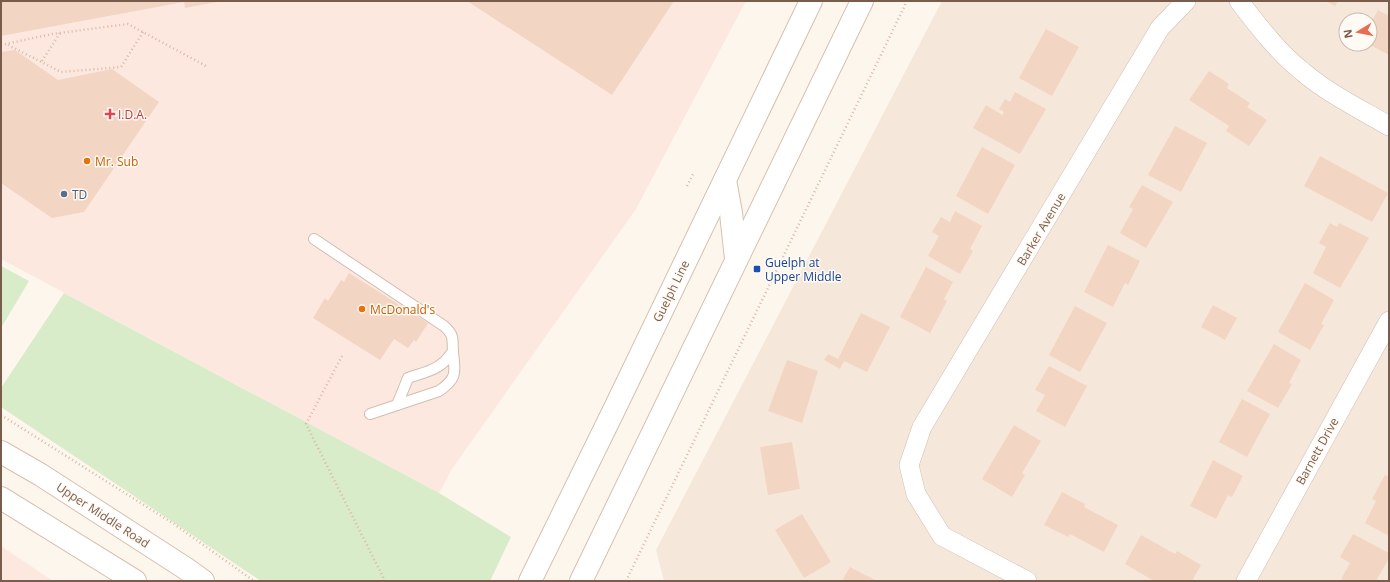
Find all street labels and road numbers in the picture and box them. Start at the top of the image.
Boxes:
street label: Barker Avenue [1013,189,1070,269]
street label: Guelph Line [649,257,693,325]
street label: Barnett Drive [1292,414,1343,488]
street label: Upper Middle Road [53,478,153,552]

